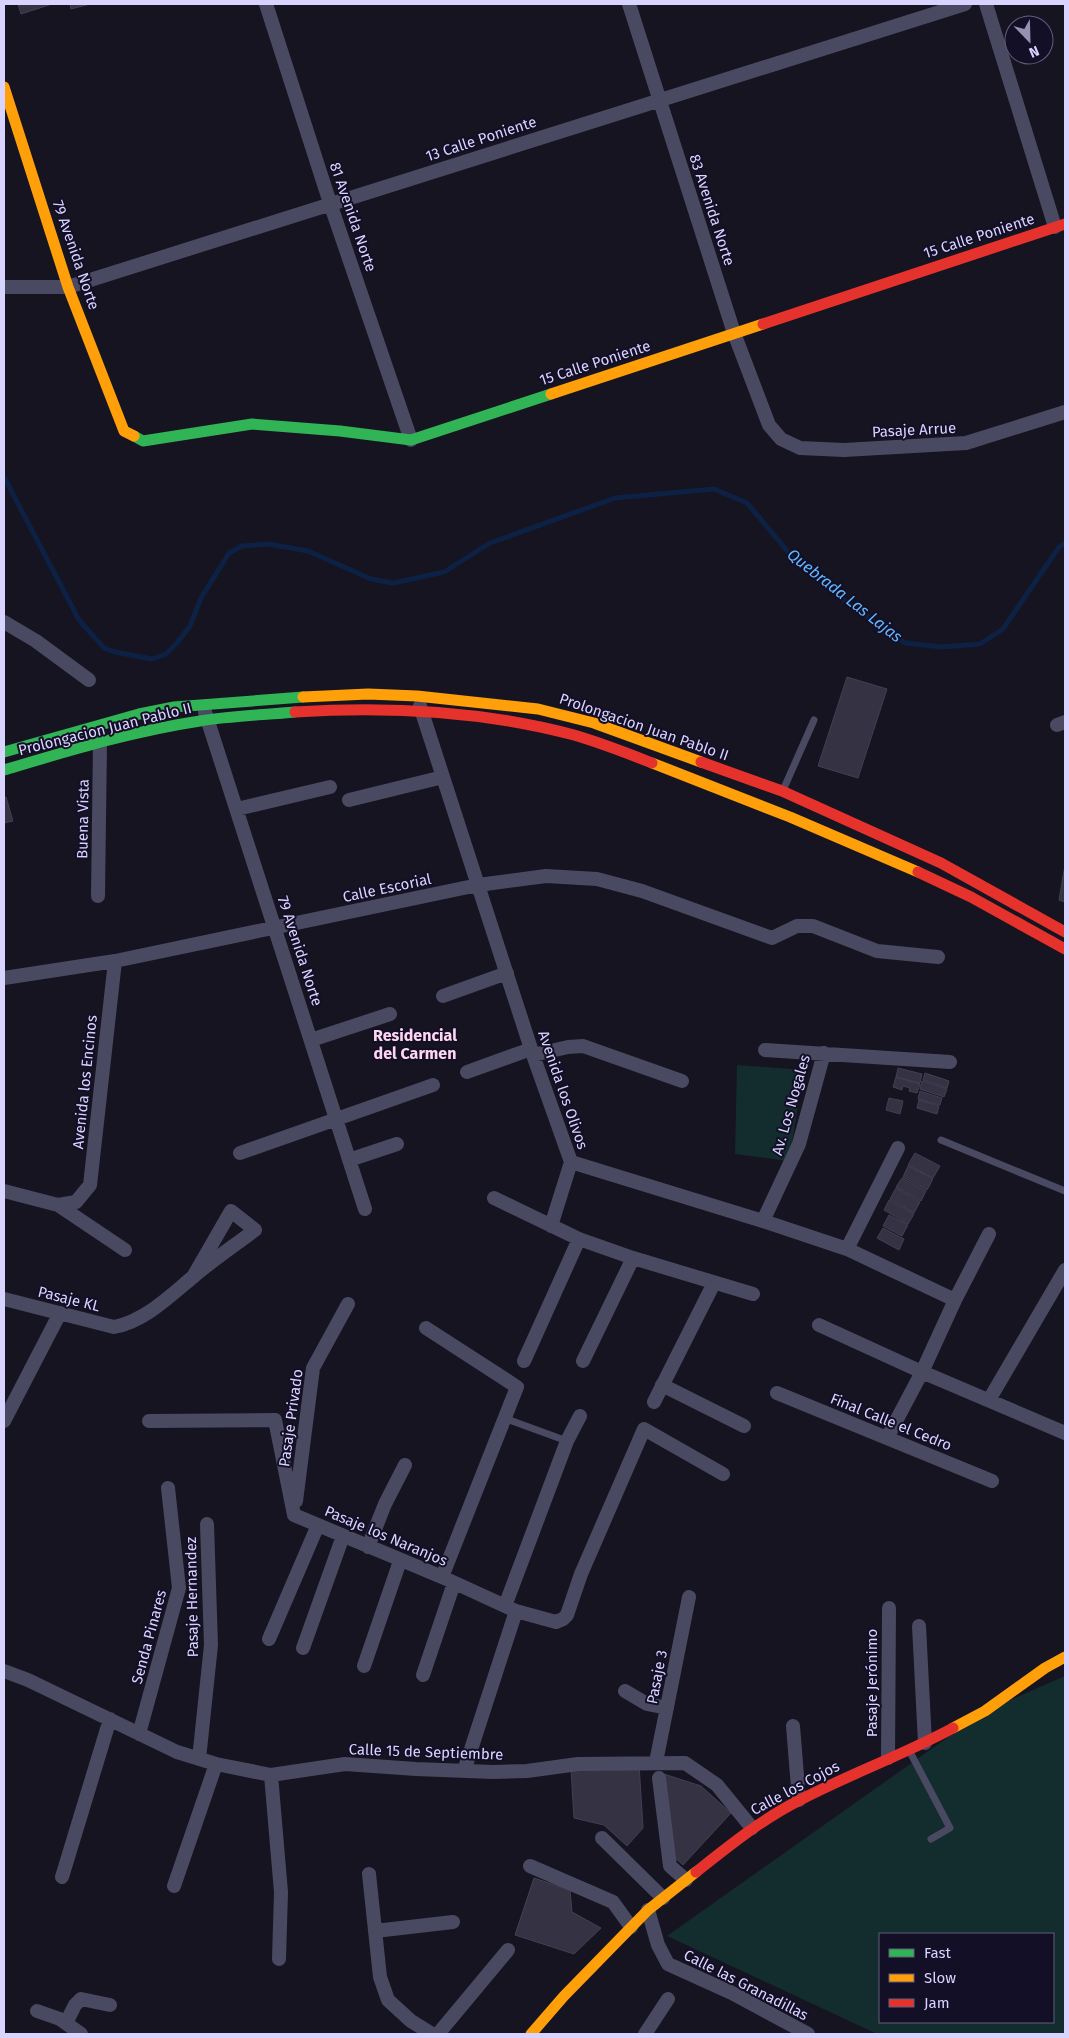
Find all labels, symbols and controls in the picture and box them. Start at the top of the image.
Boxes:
north arrow [1004,15,1054,65]
text: N [1026,42,1041,61]
street label: 13 Calle Poniente [423,113,539,165]
street label: 83 Avenida Norte [686,152,738,268]
street label: 81 Avenida Norte [326,160,380,274]
street label: 79 Avenida Norte [49,198,103,312]
street label: 15 Calle Poniente [921,210,1037,262]
street label: 15 Calle Poniente [537,337,653,389]
street label: Pasaje Arrue [871,419,957,441]
water label: Quebrada Las Lajas [783,545,906,646]
street label: Prolongacion Juan Pablo II [557,689,731,765]
street label: Prolongacion Juan Pablo II [16,699,194,759]
street label: Buena Vista [73,779,93,859]
street label: Calle Escorial [341,870,434,906]
street label: 79 Avenida Norte [274,894,326,1008]
street label: Avenida los Encinos [69,1014,101,1150]
district label: Residencial del Carmen [373,1026,457,1063]
street label: Avenida los Olivos [534,1028,592,1152]
street label: Av. Los Nogales [768,1053,814,1157]
street label: Pasaje KL [36,1283,102,1316]
street label: Pasaje Privado [275,1368,307,1468]
street label: Final Calle el Cedro [828,1389,954,1455]
street label: Pasaje los Naranjos [322,1502,450,1570]
street label: Pasaje Hernandez [182,1536,202,1657]
street label: Senda Pinares [128,1588,170,1686]
street label: Pasaje Jerónimo [863,1629,881,1737]
street label: Pasaje 3 [643,1648,671,1706]
street label: Calle 15 de Septiembre [348,1740,504,1764]
street label: Calle los Cojos [748,1757,842,1819]
legend [879,1933,1054,2023]
text: Fast [924,1944,951,1962]
street label: Calle las Granadillas [681,1946,811,2024]
text: Slow [924,1969,956,1987]
text: Jam [924,1994,950,2012]

